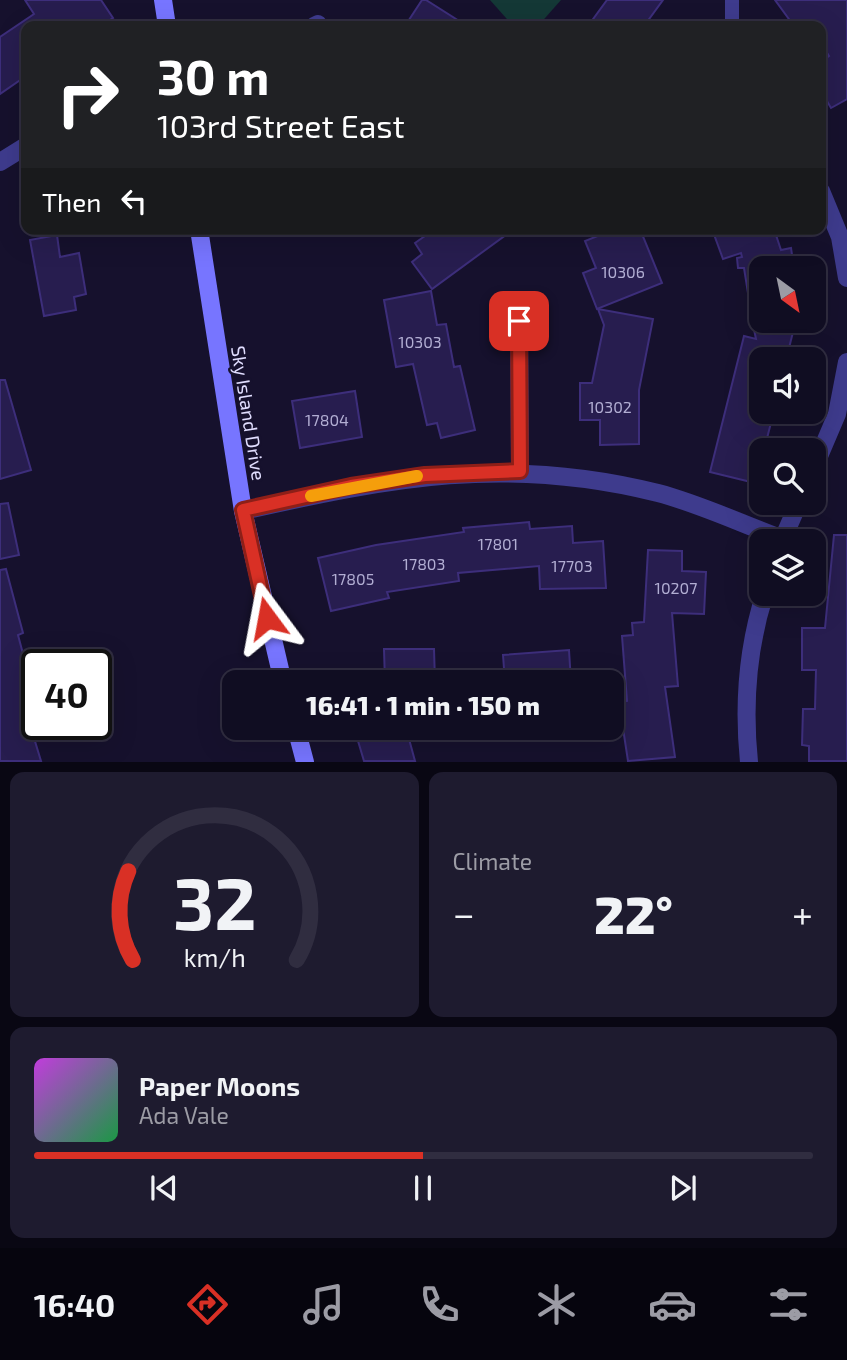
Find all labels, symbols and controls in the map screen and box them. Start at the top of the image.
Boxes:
text: 30 m [157,46,269,105]
icon: right [42,49,133,140]
text: 103rd Street East [157,106,405,144]
icon: left [115,182,153,220]
text: Then [42,186,101,217]
north arrow [749,256,826,332]
map controls [749,256,826,606]
house number: 10306 [601,262,645,281]
pin [489,291,549,351]
icon: arrive [500,302,538,340]
house number: 10303 [398,332,442,351]
street label: Sky Island Drive [227,344,271,482]
button: sound [749,347,826,424]
house number: 10302 [588,397,632,416]
house number: 17804 [305,410,349,429]
button: search [749,438,826,515]
button: layers [749,529,826,606]
house number: 17801 [478,534,518,553]
house number: 17803 [403,554,445,573]
house number: 17703 [551,556,593,575]
house number: 17805 [332,569,374,588]
house number: 10207 [655,578,697,597]
position arrow [230,581,304,655]
speed limit sign: 40 [21,649,112,740]
text: 16:41 · 1 min · 150 m [306,689,540,720]
text: Climate [453,847,532,875]
text: 32 [172,858,256,946]
text: 22° [594,882,673,944]
text: − [453,890,475,936]
text: + [792,890,813,936]
text: km/h [183,942,245,972]
text: Paper Moons [139,1070,300,1101]
text: Ada Vale [139,1101,229,1129]
icon: previous [145,1169,183,1207]
icon: pause [404,1169,442,1207]
icon: next [664,1169,702,1207]
icon: directions [183,1280,232,1329]
icon: music [299,1280,348,1329]
icon: phone [415,1280,464,1329]
icon: climate [532,1280,581,1329]
icon: car [648,1280,697,1329]
icon: filters [764,1280,813,1329]
text: 16:40 [34,1285,115,1323]

